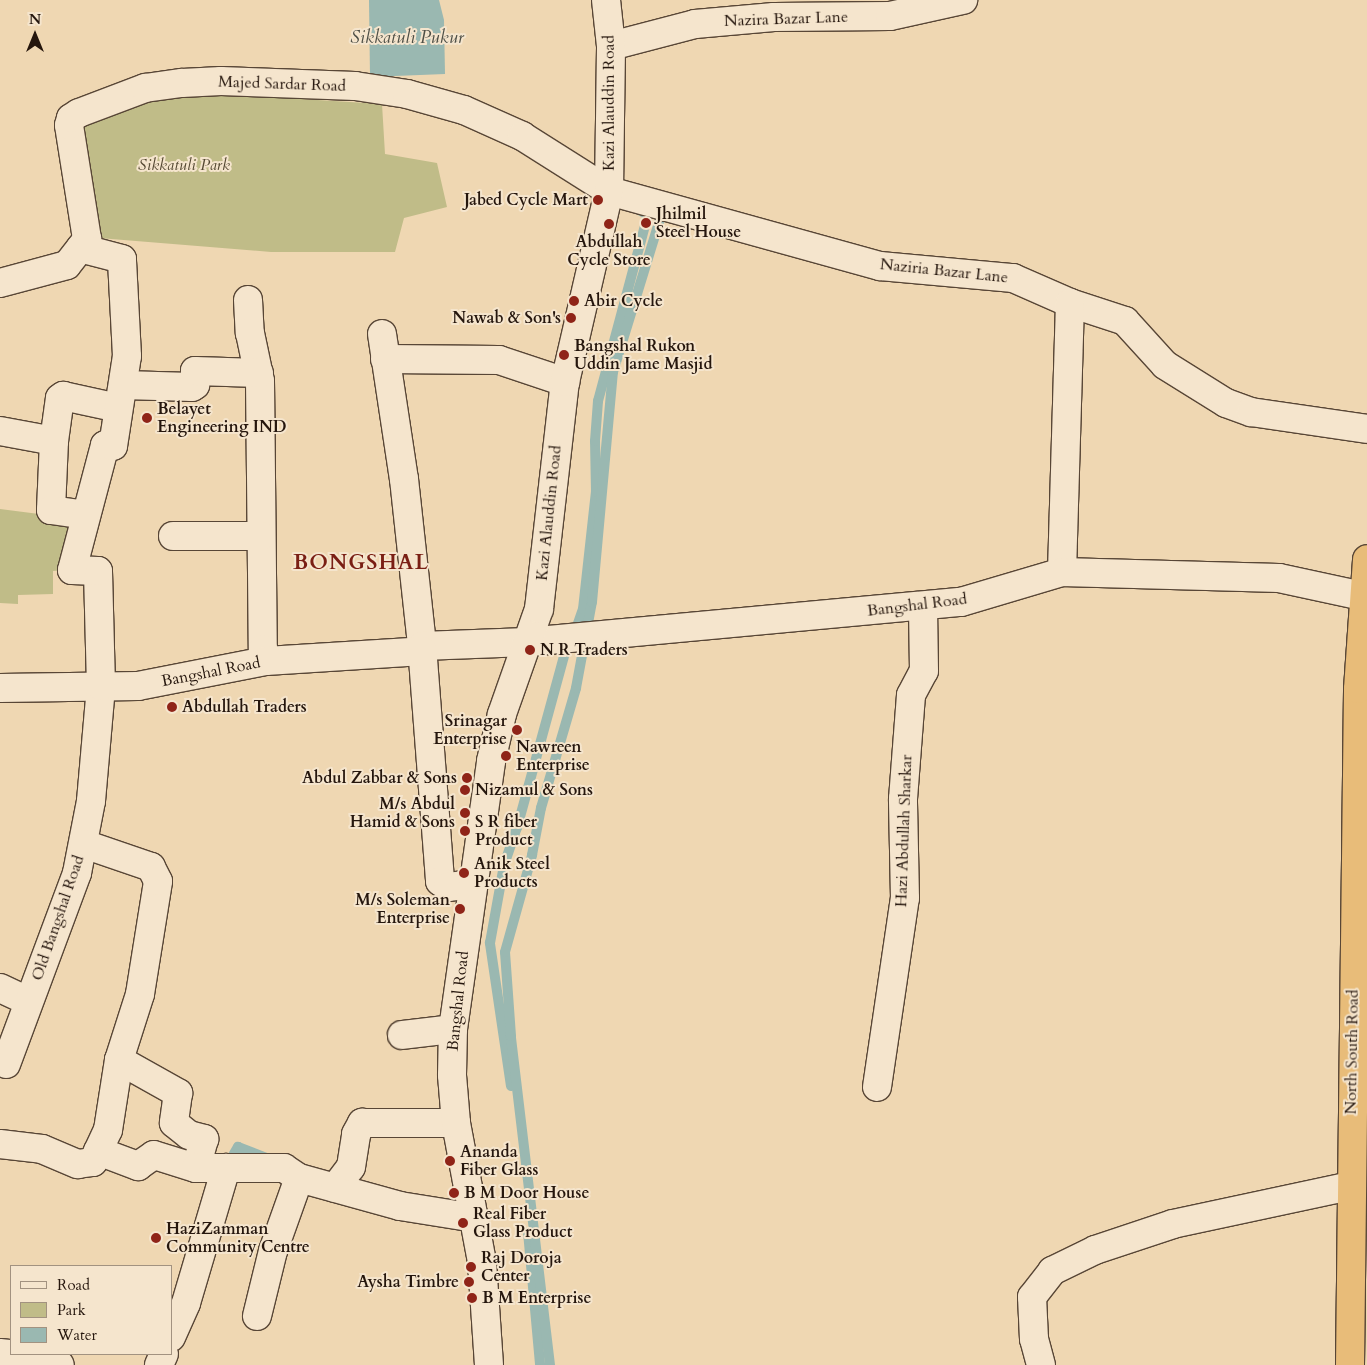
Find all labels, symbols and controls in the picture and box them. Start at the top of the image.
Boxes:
street label: Nazira Bazar Lane [724,7,848,31]
north arrow [10,10,60,60]
text: N [29,10,41,29]
water label: Sikkatuli Pukur [350,27,464,49]
street label: Kazi Alauddin Road [599,35,619,171]
street label: Majed Sardar Road [218,72,346,96]
park label: Sikkatuli Park [138,155,230,175]
place label: Jabed Cycle Mart [464,190,588,210]
marker: Jabed Cycle Mart [592,194,604,206]
place label: Jhilmil Steel House [656,204,741,242]
marker: Jhilmil Steel House [640,217,652,229]
marker: Abdullah Cycle Store [603,218,615,230]
place label: Abdullah Cycle Store [567,232,651,270]
street label: Naziria Bazar Lane [879,255,1009,287]
place label: Abir Cycle [584,291,663,311]
marker: Abir Cycle [568,295,580,307]
place label: Nawab & Son's [452,308,561,328]
marker: Nawab & Son's [565,312,577,324]
place label: Bangshal Rukon Uddin Jame Masjid [574,336,713,374]
marker: Bangshal Rukon Uddin Jame Masjid [558,349,570,361]
place label: Belayet Engineering IND [157,399,286,437]
marker: Belayet Engineering IND [141,412,153,424]
street label: Kazi Alauddin Road [532,444,566,582]
district label: BONGSHAL [292,550,430,576]
street label: Bangshal Road [866,589,968,621]
place label: N R Traders [540,640,628,660]
marker: N R Traders [524,644,536,656]
street label: Bangshal Road [160,653,262,691]
place label: Abdullah Traders [182,697,307,717]
marker: Abdullah Traders [166,701,178,713]
place label: Srinagar Enterprise [433,711,507,749]
marker: Srinagar Enterprise [511,724,523,736]
place label: Nawreen Enterprise [516,737,590,775]
marker: Nawreen Enterprise [500,750,512,762]
street label: Hazi Abdullah Sharkar [892,754,916,908]
place label: Abdul Zabbar & Sons [302,768,457,788]
marker: Abdul Zabbar & Sons [461,772,473,784]
place label: Nizamul & Sons [475,780,593,800]
marker: Nizamul & Sons [459,784,471,796]
place label: M/s Abdul Hamid & Sons [350,794,455,832]
marker: M/s Abdul Hamid & Sons [459,807,471,819]
place label: S R fiber Product [475,812,537,850]
marker: S R fiber Product [459,825,471,837]
street label: Old Bangshal Road [28,853,88,983]
place label: Anik Steel Products [474,854,550,892]
marker: Anik Steel Products [458,867,470,879]
place label: M/s Soleman Enterprise [355,890,450,928]
marker: M/s Soleman Enterprise [454,903,466,915]
street label: Bangshal Road [443,950,473,1052]
street label: North South Road [1341,989,1363,1115]
place label: Ananda Fiber Glass [460,1142,538,1180]
marker: Ananda Fiber Glass [444,1155,456,1167]
place label: B M Door House [464,1183,589,1203]
marker: B M Door House [448,1187,460,1199]
place label: Real Fiber Glass Product [473,1204,572,1242]
marker: Real Fiber Glass Product [457,1217,469,1229]
place label: HaziZamman Community Centre [166,1219,310,1257]
marker: HaziZamman Community Centre [150,1232,162,1244]
place label: Raj Doroja Center [481,1248,562,1286]
marker: Raj Doroja Center [465,1261,477,1273]
legend [10,1265,172,1355]
place label: Aysha Timbre [357,1272,459,1292]
text: Road [57,1275,90,1295]
marker: Aysha Timbre [463,1276,475,1288]
place label: B M Enterprise [482,1288,591,1308]
marker: B M Enterprise [466,1292,478,1304]
text: Park [57,1300,86,1320]
text: Water [57,1325,97,1345]

